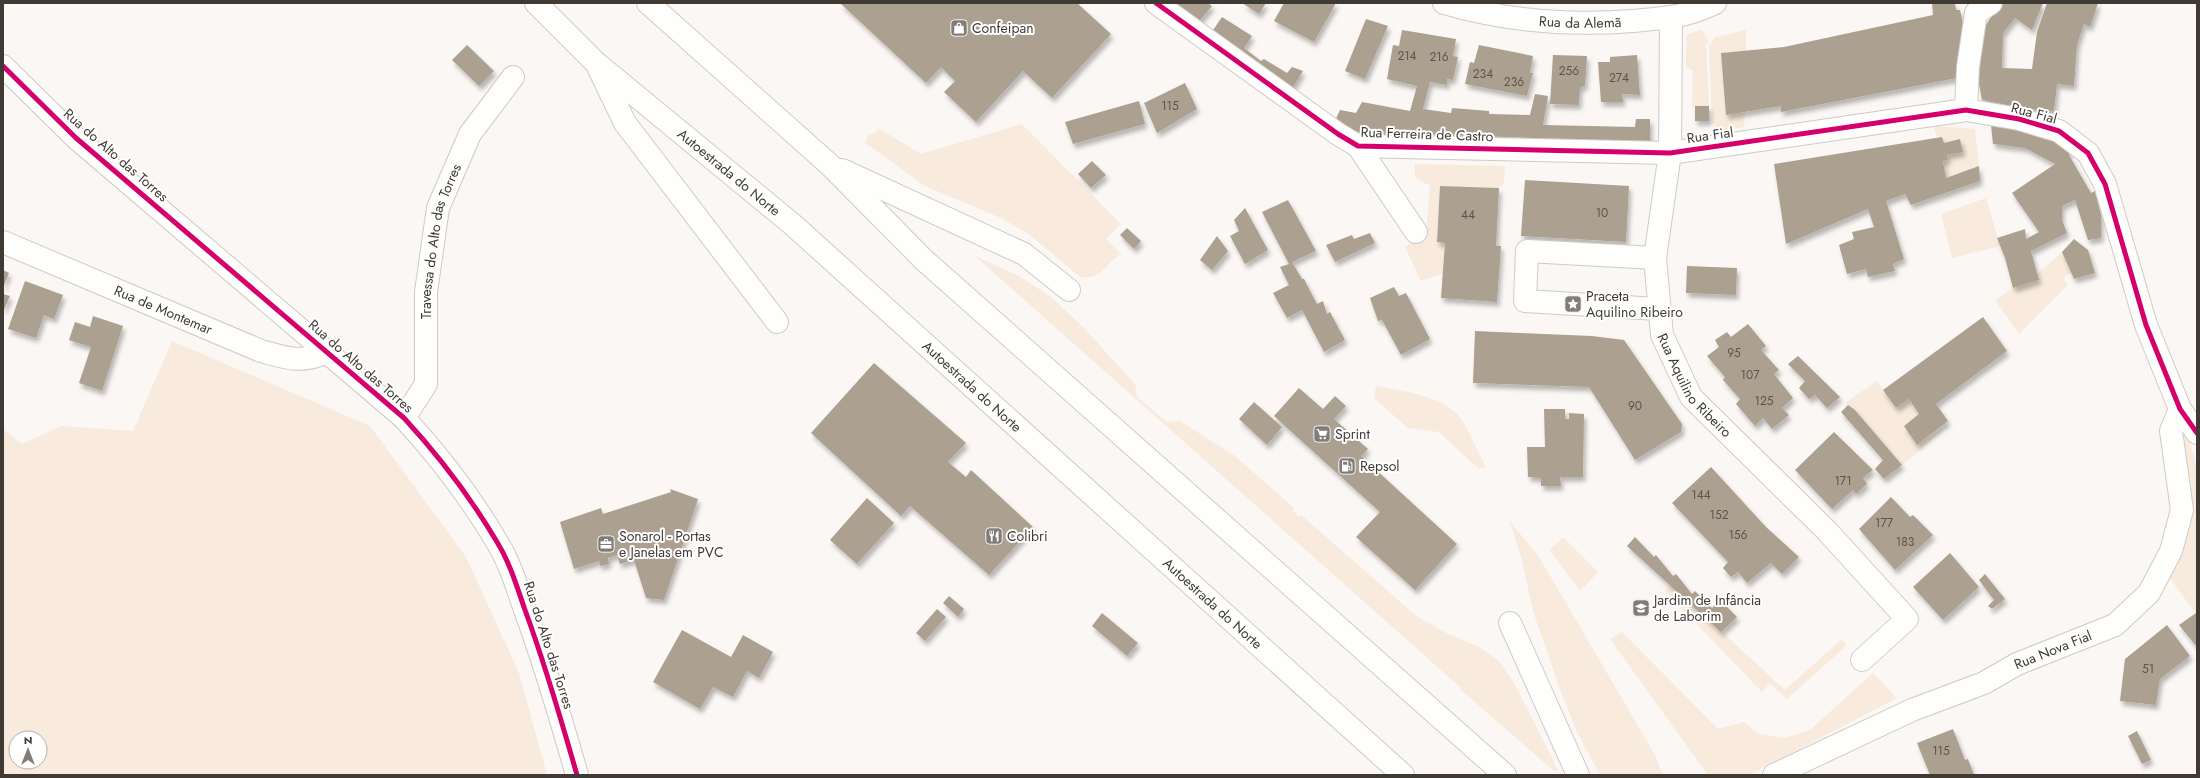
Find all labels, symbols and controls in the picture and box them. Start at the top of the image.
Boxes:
street label: Rua da Alemã [1538,11,1622,33]
shop icon: Confeipan [949,18,969,38]
place label: Confeipan [972,18,1034,38]
house number: 214 [1397,47,1417,65]
house number: 216 [1429,48,1449,66]
house number: 256 [1559,62,1579,80]
house number: 234 [1473,65,1493,83]
house number: 274 [1609,69,1629,87]
house number: 236 [1504,73,1524,91]
house number: 115 [1161,97,1179,115]
street label: Rua Fial [2009,97,2059,129]
street label: Rua do Alto das Torres [59,104,173,206]
street label: Rua Ferreira de Castro [1360,122,1494,146]
street label: Rua Fial [1685,122,1735,148]
street label: Autoestrada do Norte [673,124,785,221]
street label: Travessa do Alto das Torres [416,160,466,319]
house number: 10 [1596,204,1608,222]
house number: 44 [1461,206,1475,224]
street label: Rua de Montemar [111,280,216,339]
place label: Praceta Aquilino Ribeiro [1586,286,1683,322]
place icon: Praceta Aquilino Ribeiro [1563,294,1583,314]
street label: Rua do Alto das Torres [304,315,418,417]
street label: Rua Aquilino Ribeiro [1653,330,1737,442]
street label: Autoestrada do Norte [918,336,1026,437]
house number: 95 [1727,344,1741,362]
house number: 107 [1741,366,1760,384]
house number: 125 [1755,392,1774,410]
house number: 90 [1628,397,1642,415]
supermarket icon: Sprint [1312,424,1332,444]
place label: Sprint [1335,424,1370,444]
fuel station icon: Repsol [1337,456,1357,476]
place label: Repsol [1360,456,1400,476]
house number: 171 [1834,472,1852,490]
house number: 144 [1691,486,1711,504]
house number: 152 [1710,506,1729,524]
house number: 177 [1875,514,1894,532]
place label: Sonarol - Portas e Janelas em PVC [619,526,723,562]
restaurant icon: Colibri [984,526,1004,546]
place label: Colibri [1007,526,1048,546]
house number: 156 [1728,526,1748,544]
house number: 183 [1896,533,1915,551]
office icon: Sonarol - Portas e Janelas em PVC [596,534,616,554]
street label: Autoestrada do Norte [1159,553,1267,654]
street label: Rua do Alto das Torres [519,579,579,712]
place label: Jardim de Infância de Laborim [1652,590,1761,626]
school or university icon: Jardim de Infância de Laborim [1631,598,1651,618]
street label: Rua Nova Fial [2011,625,2095,674]
house number: 51 [2142,660,2154,678]
north arrow [8,730,48,770]
text: N [24,732,32,748]
house number: 115 [1932,742,1950,760]

